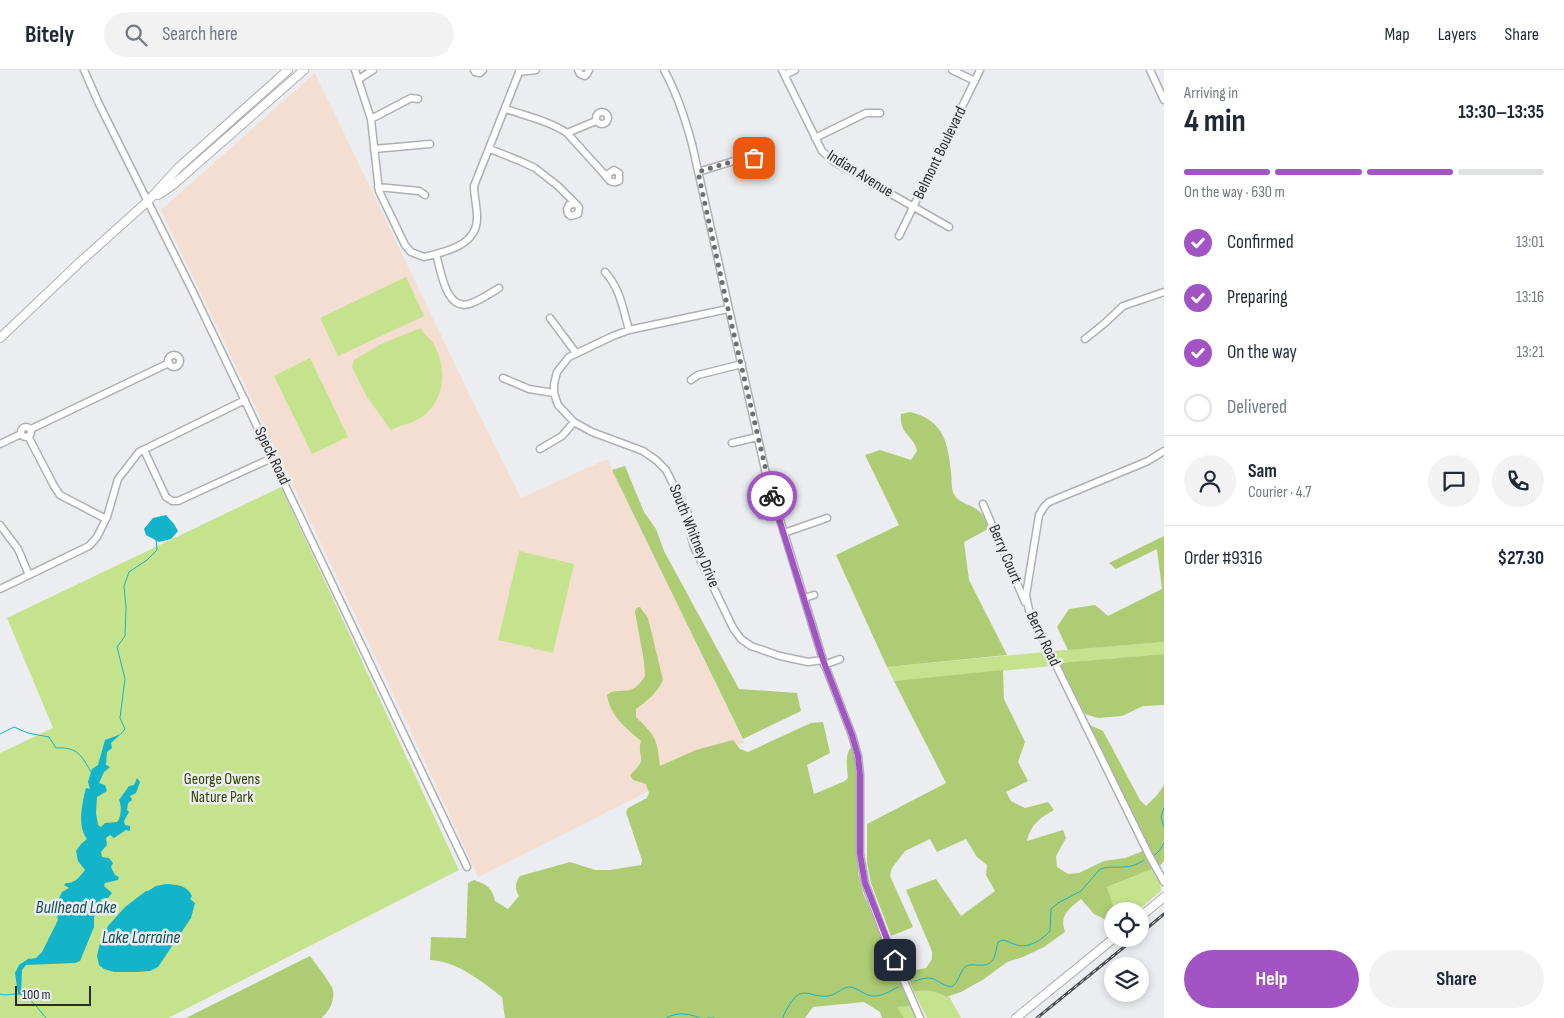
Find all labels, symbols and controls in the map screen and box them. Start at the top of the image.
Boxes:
search box [104,12,454,57]
text: Bitely [25,20,74,49]
icon: search [122,21,150,49]
text: Search here [162,23,238,46]
text: Map [1385,24,1410,45]
text: Layers [1438,24,1477,45]
text: Share [1505,24,1539,45]
text: Arriving in [1184,84,1238,103]
text: 13:30–13:35 [1458,101,1544,124]
text: 4 min [1184,102,1246,141]
street label: Belmont Boulevard [909,104,971,202]
pin [733,137,775,179]
icon: bag [740,144,768,172]
street label: Indian Avenue [823,146,897,202]
text: On the way · 630 m [1184,183,1285,202]
icon: check [1184,229,1212,257]
text: Confirmed [1227,231,1294,254]
text: 13:01 [1516,233,1544,252]
icon: check [1184,284,1212,312]
text: Preparing [1227,286,1288,309]
text: 13:16 [1516,288,1544,307]
icon: check [1184,339,1212,367]
text: On the way [1227,341,1297,364]
text: 13:21 [1516,343,1544,362]
text: Delivered [1227,396,1287,419]
street label: Speck Road [250,424,294,488]
button: person [1184,455,1236,507]
button: chat [1428,455,1480,507]
button: phone [1492,455,1544,507]
text: Sam [1248,460,1277,483]
courier [747,471,797,521]
street label: South Whitney Drive [665,482,723,590]
icon: bike [758,482,786,510]
text: Courier · 4.7 [1248,483,1311,502]
street label: Berry Court [984,522,1026,586]
text: Order #9316 [1184,547,1263,570]
text: $27.30 [1498,547,1544,570]
street label: Berry Road [1022,609,1064,669]
park label: George Owens Nature Park [184,770,260,807]
water label: Bullhead Lake [36,897,116,918]
map controls [1104,902,1149,1002]
button: locate [1104,902,1149,947]
water label: Lake Lorraine [102,927,180,948]
pin [874,939,916,981]
icon: home [881,946,909,974]
button: Help [1184,950,1359,1008]
button: Share [1369,950,1544,1008]
button: layers [1104,957,1149,1002]
scale bar [15,983,91,1006]
text: 100 m [22,986,51,1003]

